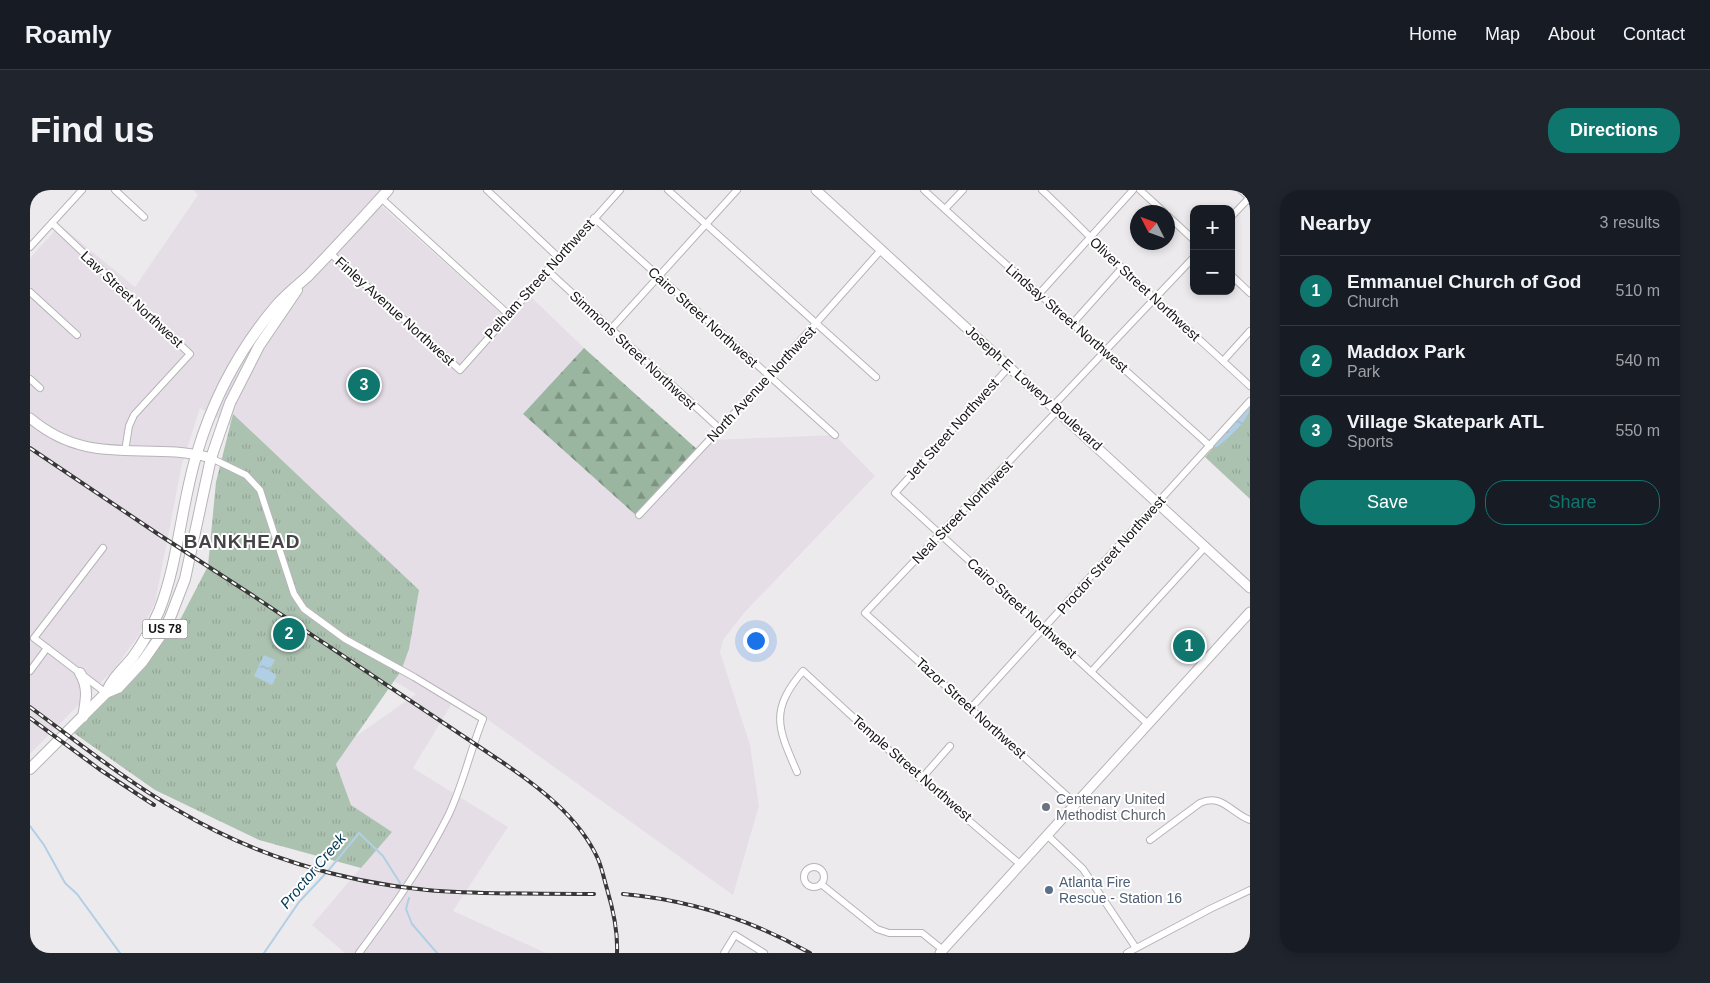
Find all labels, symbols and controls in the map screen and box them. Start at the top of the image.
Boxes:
text: Roamly [25,21,112,48]
text: Home [1409,24,1457,44]
text: Map [1485,24,1520,44]
text: About [1548,24,1595,44]
text: Contact [1623,24,1685,44]
button: Directions [1548,108,1680,153]
text: Find us [30,110,154,149]
north arrow [1130,205,1175,250]
map controls [1190,205,1235,295]
button: + [1190,205,1235,250]
text: Nearby [1300,211,1371,234]
text: 3 results [1600,214,1660,231]
street label: Pelham Street Northwest [481,216,597,342]
street label: Oliver Street Northwest [1087,234,1203,344]
street label: Law Street Northwest [78,248,186,351]
button: − [1190,250,1235,295]
street label: Finley Avenue Northwest [332,253,458,369]
street label: Lindsay Street Northwest [1003,261,1131,375]
street label: Cairo Street Northwest [645,264,761,370]
text: Emmanuel Church of God [1347,271,1581,292]
text: 1 [1312,282,1320,299]
text: 510 m [1616,282,1660,299]
street label: Simmons Street Northwest [567,287,699,413]
text: Church [1347,293,1399,310]
street label: Joseph E. Lowery Boulevard [962,322,1106,454]
street label: North Avenue Northwest [703,323,819,445]
text: Maddox Park [1347,341,1465,362]
text: 2 [1312,352,1320,369]
text: 540 m [1616,352,1660,369]
text: Park [1347,363,1380,380]
pin: 3 [348,366,380,404]
street label: Jett Street Northwest [902,375,1002,483]
text: Village Skatepark ATL [1347,411,1544,432]
text: 3 [1312,422,1320,439]
text: 550 m [1616,422,1660,439]
text: Sports [1347,433,1393,450]
street label: Neal Street Northwest [909,457,1015,567]
button: Save [1300,480,1475,525]
button: Share [1485,480,1660,525]
street label: Proctor Street Northwest [1054,493,1168,617]
district label: BANKHEAD [184,531,300,552]
street label: Cairo Street Northwest [964,555,1080,661]
pin: 2 [273,615,305,653]
road number: US 78 [142,619,188,638]
pin: 1 [1173,627,1205,665]
your location [743,628,769,654]
street label: Tazor Street Northwest [913,654,1029,762]
street label: Temple Street Northwest [849,712,975,824]
place label: Centenary United Methodist Church [1056,791,1166,823]
marker: Centenary United Methodist Church [1040,801,1052,813]
water label: Proctor Creek [276,829,350,912]
place label: Atlanta Fire Rescue - Station 16 [1059,874,1182,906]
marker: Atlanta Fire Rescue - Station 16 [1043,884,1055,896]

